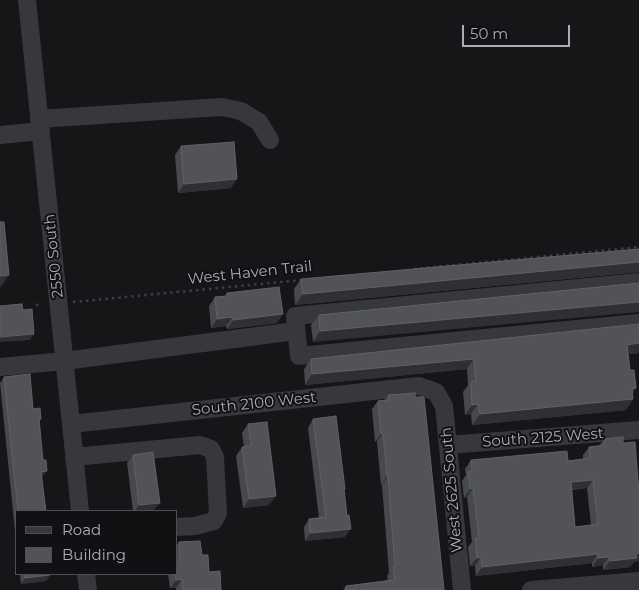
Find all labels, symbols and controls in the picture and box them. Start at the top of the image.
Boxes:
scale bar [464,15,572,47]
text: 50 m [470,24,508,43]
street label: 2550 South [41,213,67,299]
street label: West Haven Trail [187,258,313,288]
street label: South 2100 West [191,389,317,419]
street label: South 2125 West [481,425,605,451]
street label: West 2625 South [438,427,466,553]
legend [15,510,178,575]
text: Road [62,520,101,539]
text: Building [62,545,126,564]

